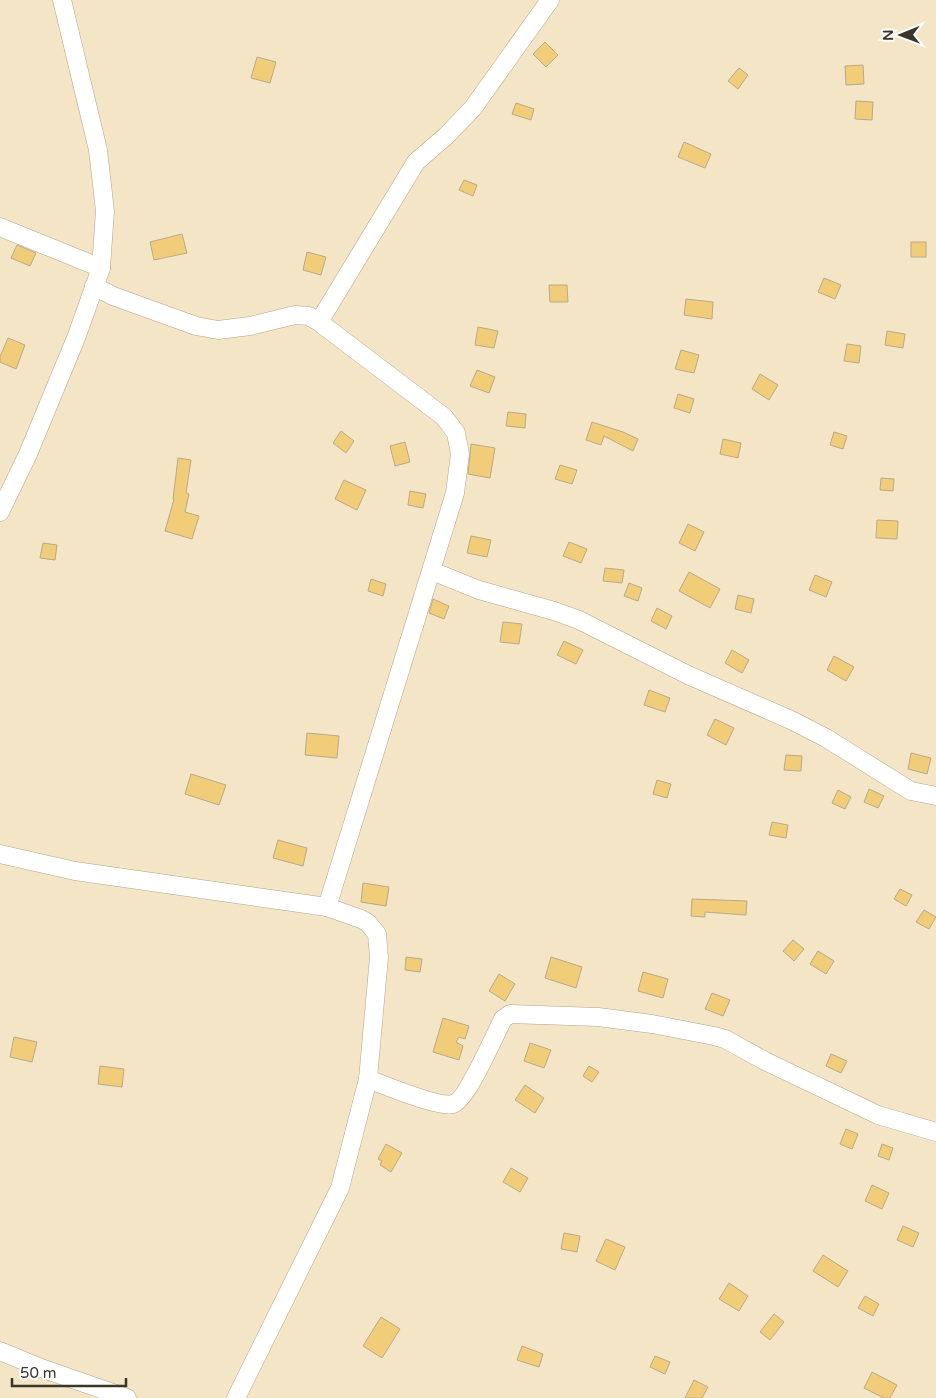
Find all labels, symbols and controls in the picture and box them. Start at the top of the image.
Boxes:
north arrow [876,10,926,60]
text: N [880,29,897,41]
scale bar [12,1356,126,1388]
text: 50 m [20,1364,57,1382]

